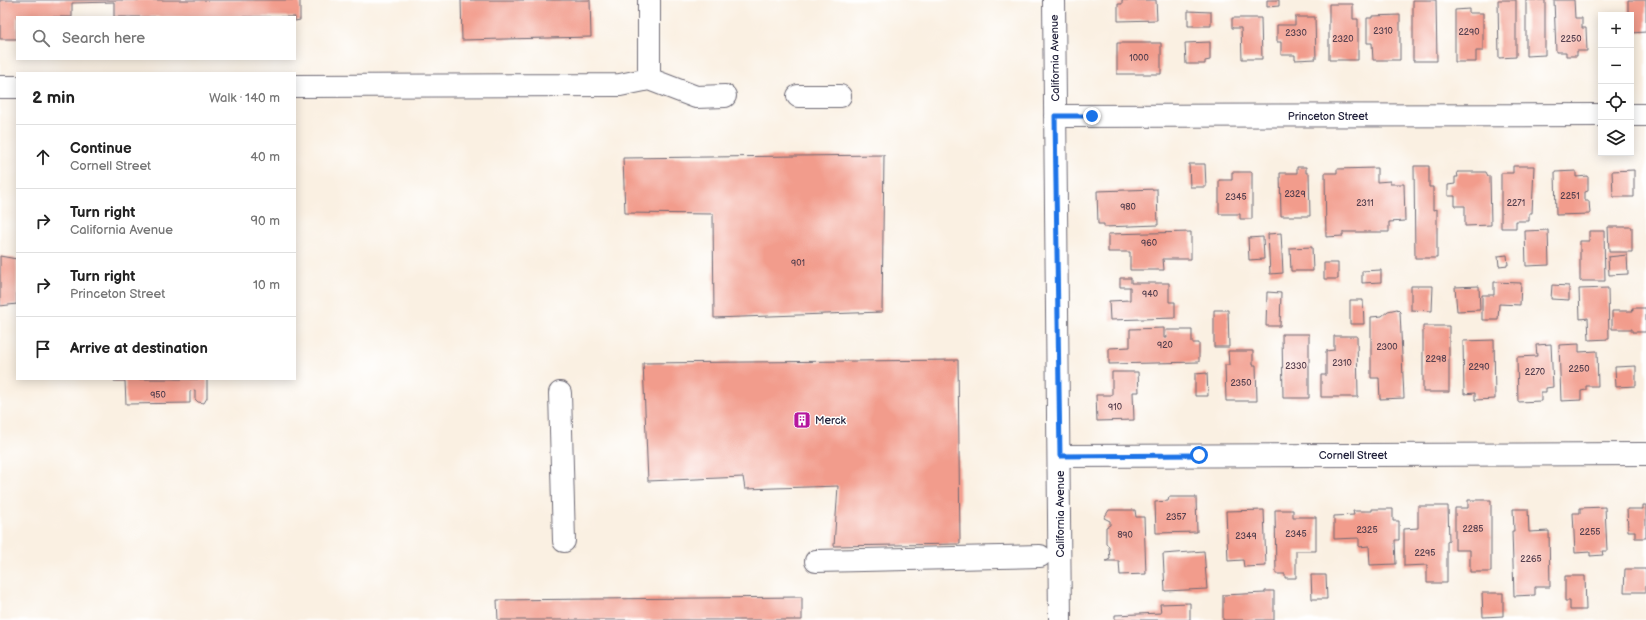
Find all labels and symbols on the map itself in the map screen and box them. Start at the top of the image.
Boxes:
street label: California Avenue [1048,14,1062,102]
house number: 2310 [1373,26,1393,37]
house number: 2290 [1458,27,1480,38]
house number: 2330 [1285,28,1307,39]
house number: 2320 [1332,34,1354,45]
house number: 2250 [1560,34,1582,45]
house number: 1000 [1129,53,1149,64]
route end [1083,107,1101,125]
street label: Princeton Street [1288,110,1369,123]
house number: 2329 [1284,189,1306,200]
house number: 2251 [1560,191,1580,202]
house number: 2345 [1225,192,1247,203]
house number: 2311 [1356,198,1374,209]
house number: 2271 [1507,198,1525,209]
house number: 980 [1120,202,1136,213]
house number: 960 [1141,238,1157,249]
house number: 901 [791,258,805,269]
house number: 940 [1142,289,1158,300]
house number: 920 [1157,340,1173,351]
house number: 2300 [1376,342,1398,353]
house number: 2298 [1425,354,1447,365]
house number: 2310 [1332,358,1352,369]
house number: 2330 [1285,361,1307,372]
house number: 2290 [1468,362,1490,373]
house number: 2250 [1568,364,1590,375]
house number: 2270 [1525,367,1545,378]
house number: 2350 [1230,378,1252,389]
house number: 950 [150,390,166,401]
house number: 910 [1108,402,1122,413]
building icon: Merck [792,410,812,430]
place label: Merck [815,414,847,427]
route start [1190,446,1208,464]
street label: Cornell Street [1319,449,1388,462]
street label: California Avenue [1054,470,1067,558]
house number: 2357 [1166,512,1187,523]
house number: 2285 [1462,524,1484,535]
house number: 2325 [1356,525,1378,536]
house number: 2255 [1580,527,1600,538]
house number: 2345 [1285,529,1307,540]
house number: 890 [1117,530,1133,541]
house number: 2349 [1235,531,1257,542]
house number: 2295 [1415,548,1435,559]
house number: 2265 [1520,554,1542,565]

